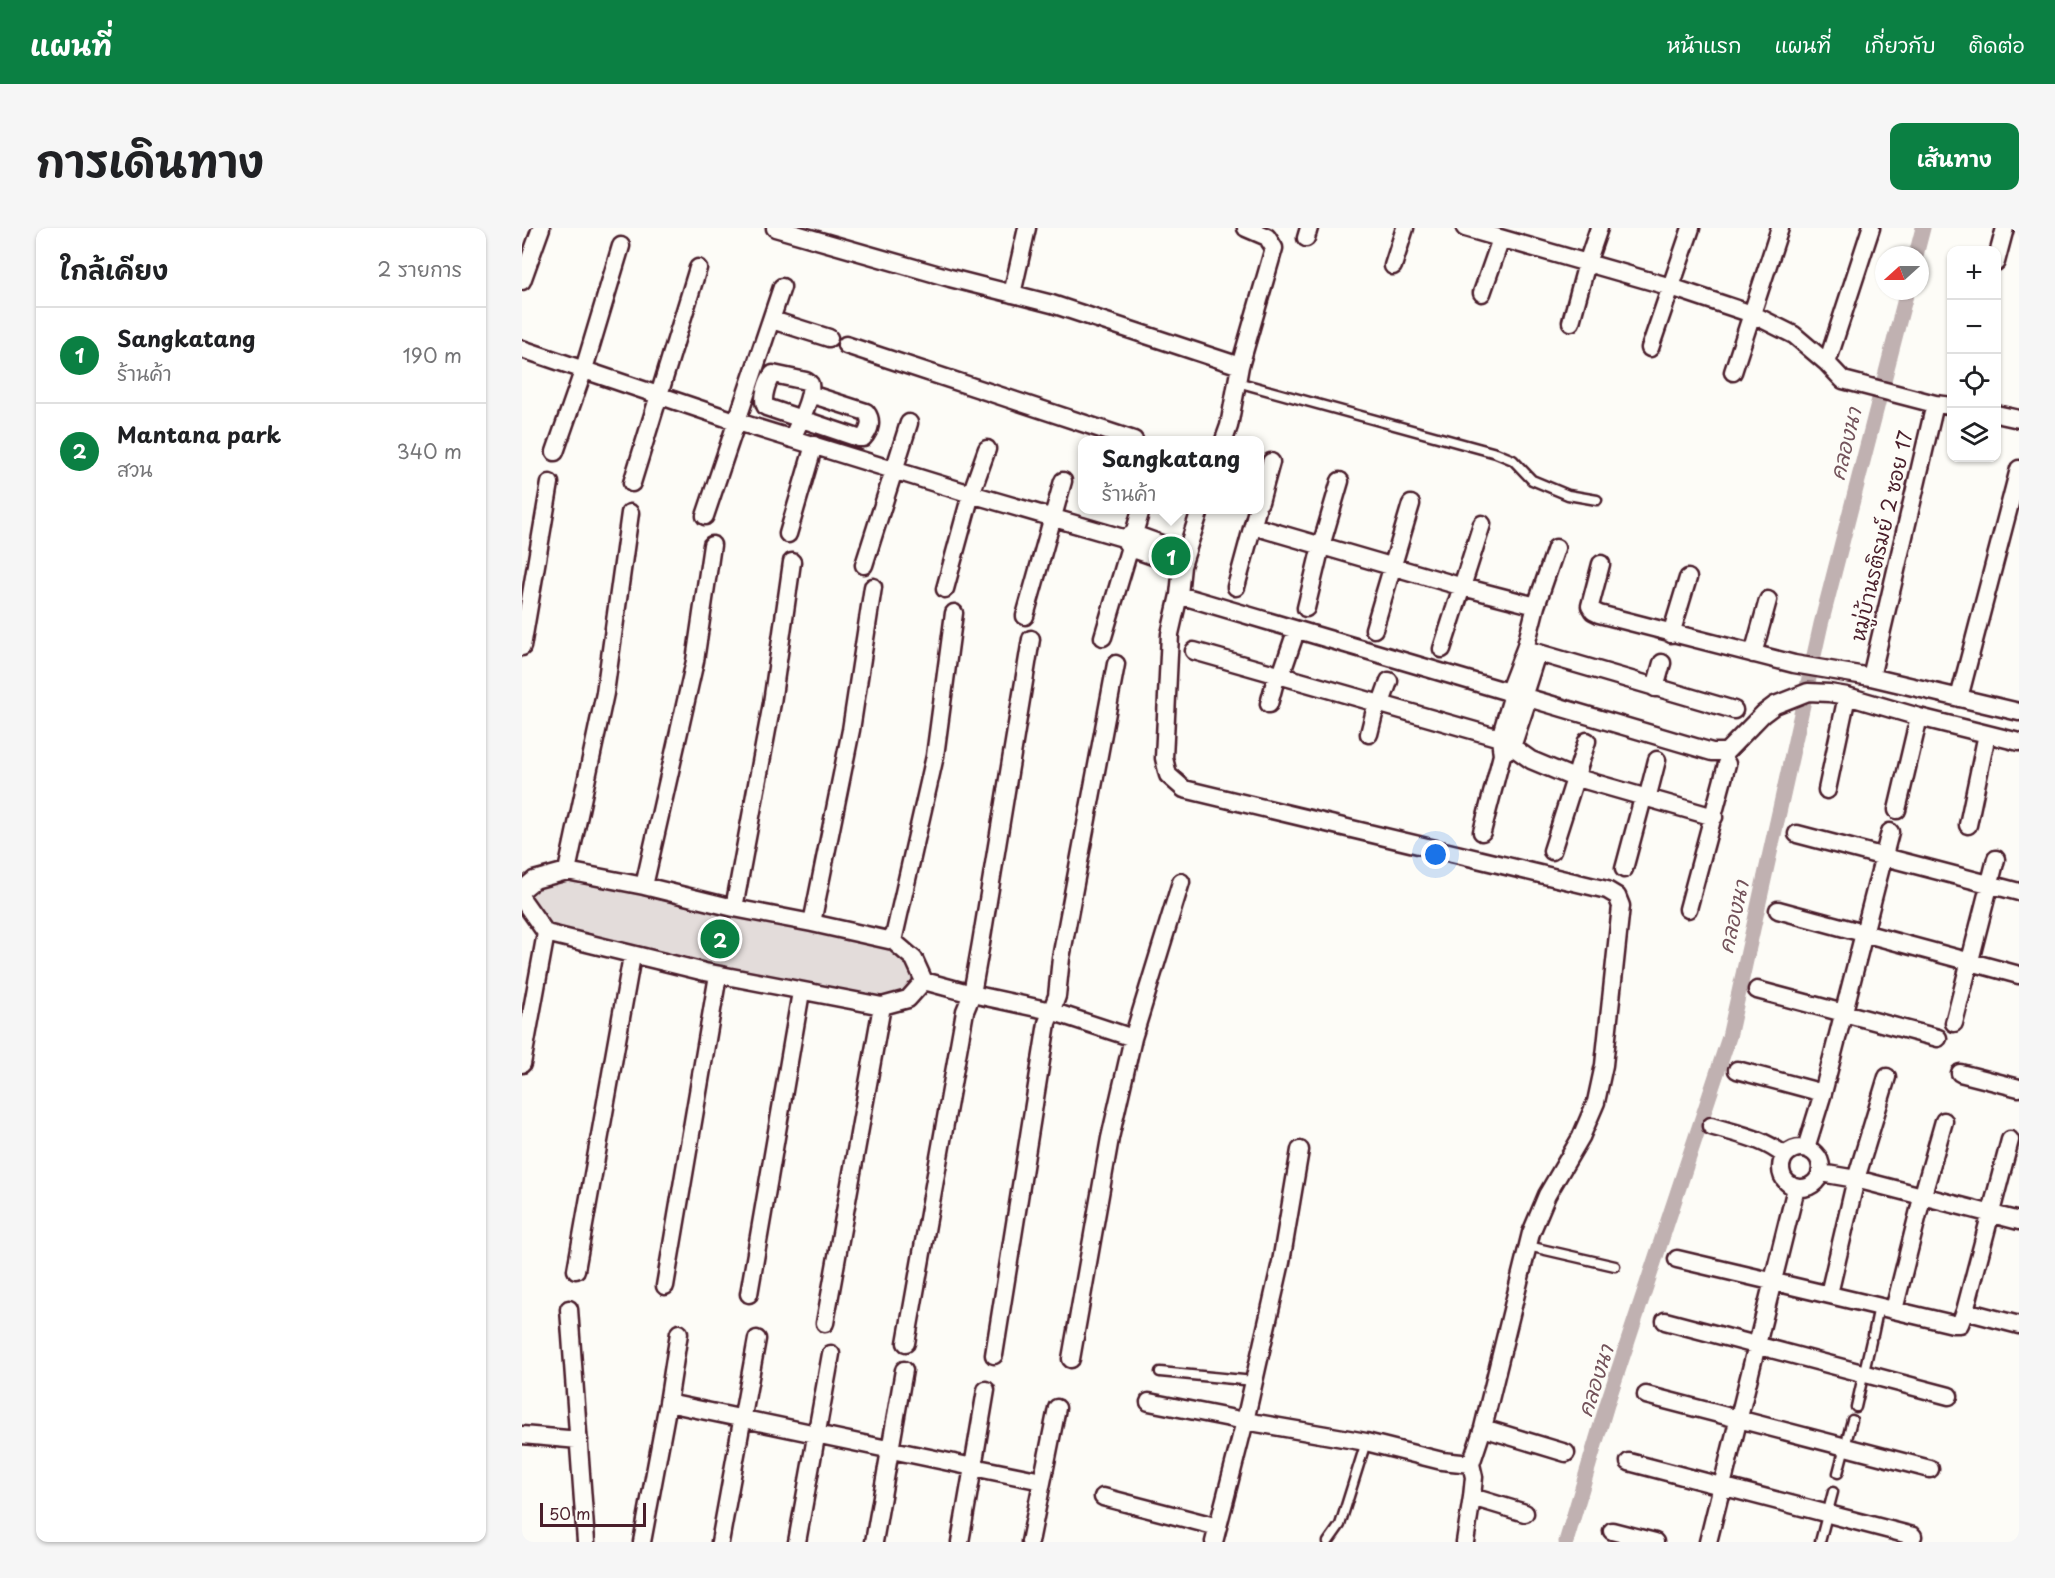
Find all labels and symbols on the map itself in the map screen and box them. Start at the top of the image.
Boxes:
north arrow [1875,246,1929,300]
water label: คลองนา [1820,402,1869,483]
street label: หมู่บ้านรติรมย์ 2 ซอย 17 [1842,427,1922,645]
pin: 1 [1152,534,1190,578]
your location [1421,840,1450,869]
water label: คลองนา [1708,875,1756,956]
pin: 2 [700,916,740,962]
water label: คลองนา [1568,1339,1621,1420]
scale bar [540,1500,646,1528]

